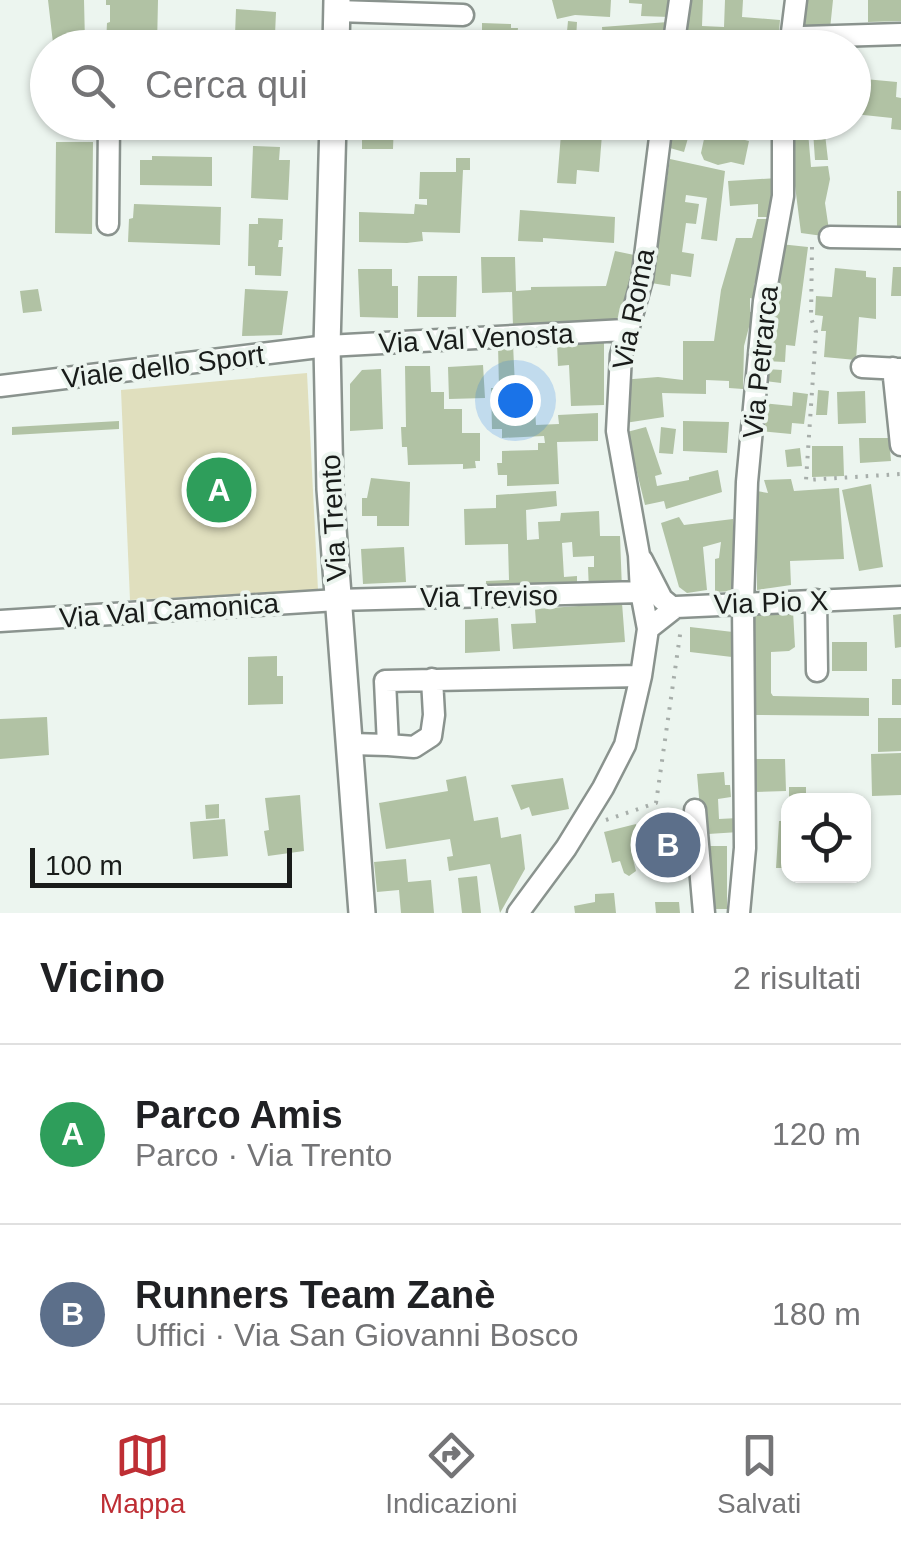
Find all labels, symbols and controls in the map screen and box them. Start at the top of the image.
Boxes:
search box [30,30,871,140]
icon: search [65,58,120,113]
text: Cerca qui [145,64,308,106]
street label: Via Roma [607,246,660,372]
street label: Via Petrarca [737,284,784,440]
street label: Via Val Venosta [378,318,575,359]
street label: Viale dello Sport [60,339,266,394]
your location [490,375,541,426]
pin: A [186,452,252,528]
street label: Via Trento [315,454,352,582]
street label: Via Treviso [420,580,558,613]
street label: Via Pio X [713,585,829,620]
street label: Via Val Camonica [58,587,280,634]
map controls [781,793,871,883]
button: locate [781,793,871,883]
pin: B [636,808,700,882]
scale bar [30,843,292,888]
text: 100 m [45,850,123,881]
text: Vicino [40,954,165,1001]
text: 2 risultati [733,960,861,996]
text: Parco Amis [135,1094,343,1136]
text: A [61,1116,84,1152]
text: 120 m [772,1116,861,1152]
text: Parco · Via Trento [135,1137,392,1173]
text: Runners Team Zanè [135,1274,495,1316]
text: B [61,1296,84,1332]
text: 180 m [772,1296,861,1332]
text: Uffici · Via San Giovanni Bosco [135,1317,578,1353]
tab: Mappa [100,1428,185,1520]
tab: Indicazioni [385,1428,517,1520]
tab: Salvati [717,1428,801,1520]

